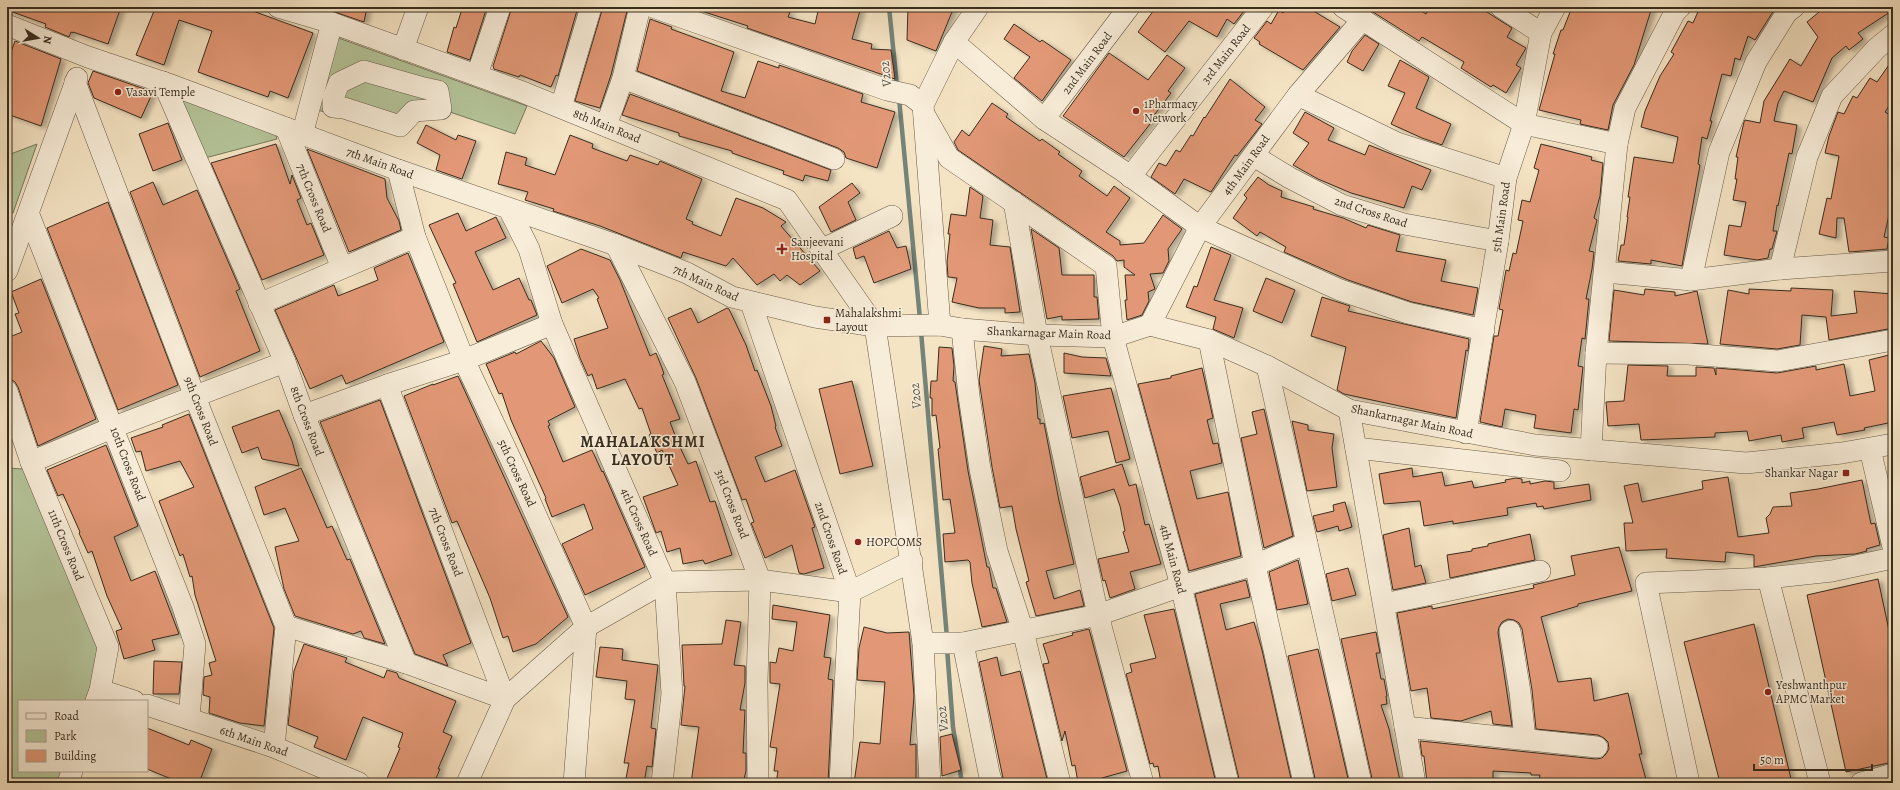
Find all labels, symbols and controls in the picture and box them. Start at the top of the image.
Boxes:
north arrow [18,18,58,58]
street label: 3rd Main Road [1198,21,1255,87]
street label: 2nd Main Road [1058,28,1116,97]
text: N [39,34,55,45]
water label: V202 [876,60,895,88]
place label: Vasavi Temple [125,84,195,100]
marker: Vasavi Temple [113,87,123,97]
place label: 1Pharmacy Network [1144,96,1198,126]
street label: 8th Main Road [571,105,644,147]
marker: 1Pharmacy Network [1131,106,1141,116]
street label: 4th Main Road [1219,131,1274,198]
street label: 7th Main Road [344,143,416,183]
street label: 7th Cross Road [293,161,335,235]
street label: 5th Main Road [1488,180,1514,253]
street label: 2nd Cross Road [1332,193,1410,231]
place label: Sanjeevani Hospital [791,234,844,264]
marker: Sanjeevani Hospital [776,243,788,255]
street label: 7th Main Road [671,261,742,305]
place label: Mahalakshmi Layout [835,305,902,335]
marker: Mahalakshmi Layout [822,315,832,325]
street label: Shankarnagar Main Road [987,323,1112,343]
street label: 9th Cross Road [180,374,222,448]
water label: V202 [906,382,925,410]
street label: 8th Cross Road [286,384,328,459]
street label: Shankarnagar Main Road [1350,400,1475,442]
street label: 10th Cross Road [107,425,150,504]
district label: MAHALAKSHMI LAYOUT [580,431,706,471]
street label: 5th Cross Road [494,437,540,510]
place label: Shankar Nagar [1765,465,1838,481]
street label: 3rd Cross Road [711,467,753,541]
marker: Shankar Nagar [1841,468,1851,478]
street label: 4th Cross Road [617,485,661,559]
street label: 2nd Cross Road [811,500,851,577]
street label: 7th Cross Road [426,505,467,579]
street label: 11th Cross Road [44,507,88,584]
street label: 4th Main Road [1156,523,1190,596]
place label: HOPCOMS [866,534,922,550]
marker: HOPCOMS [853,537,863,547]
place label: Yeshwanthpur APMC Market [1775,677,1847,707]
marker: Yeshwanthpur APMC Market [1763,687,1773,697]
legend [18,700,148,772]
water label: V202 [933,705,952,733]
text: Road [54,708,80,724]
street label: 6th Main Road [218,722,291,760]
text: Park [54,728,77,744]
scale bar [1754,746,1872,772]
text: Building [54,748,96,764]
text: 50 m [1760,752,1784,768]

